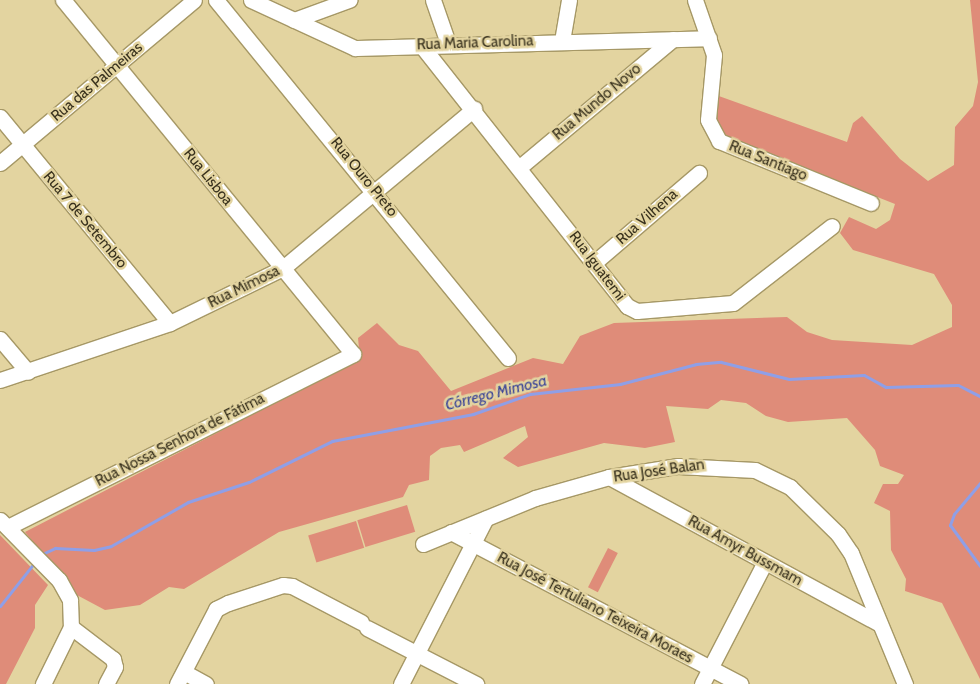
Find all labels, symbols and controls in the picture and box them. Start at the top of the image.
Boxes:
street label: Rua Maria Carolina [416,32,534,54]
street label: Rua das Palmeiras [48,39,146,125]
street label: Rua Mundo Novo [549,60,645,144]
street label: Rua Ouro Preto [327,134,401,220]
street label: Rua Santiago [726,137,810,185]
street label: Rua Lisboa [180,145,236,209]
street label: Rua 7 de Setembro [39,168,131,272]
street label: Rua Vilhena [613,186,681,248]
street label: Rua Iguatemi [565,228,629,304]
street label: Rua Mimosa [205,262,283,312]
water label: Córrego Mimosa [443,371,549,415]
street label: Rua Nossa Senhora de Fátima [92,389,268,491]
street label: Rua José Balan [612,456,706,486]
street label: Rua Amyr Bussmam [685,512,805,590]
street label: Rua José Tertuliano Teixeira Moraes [494,549,696,667]

